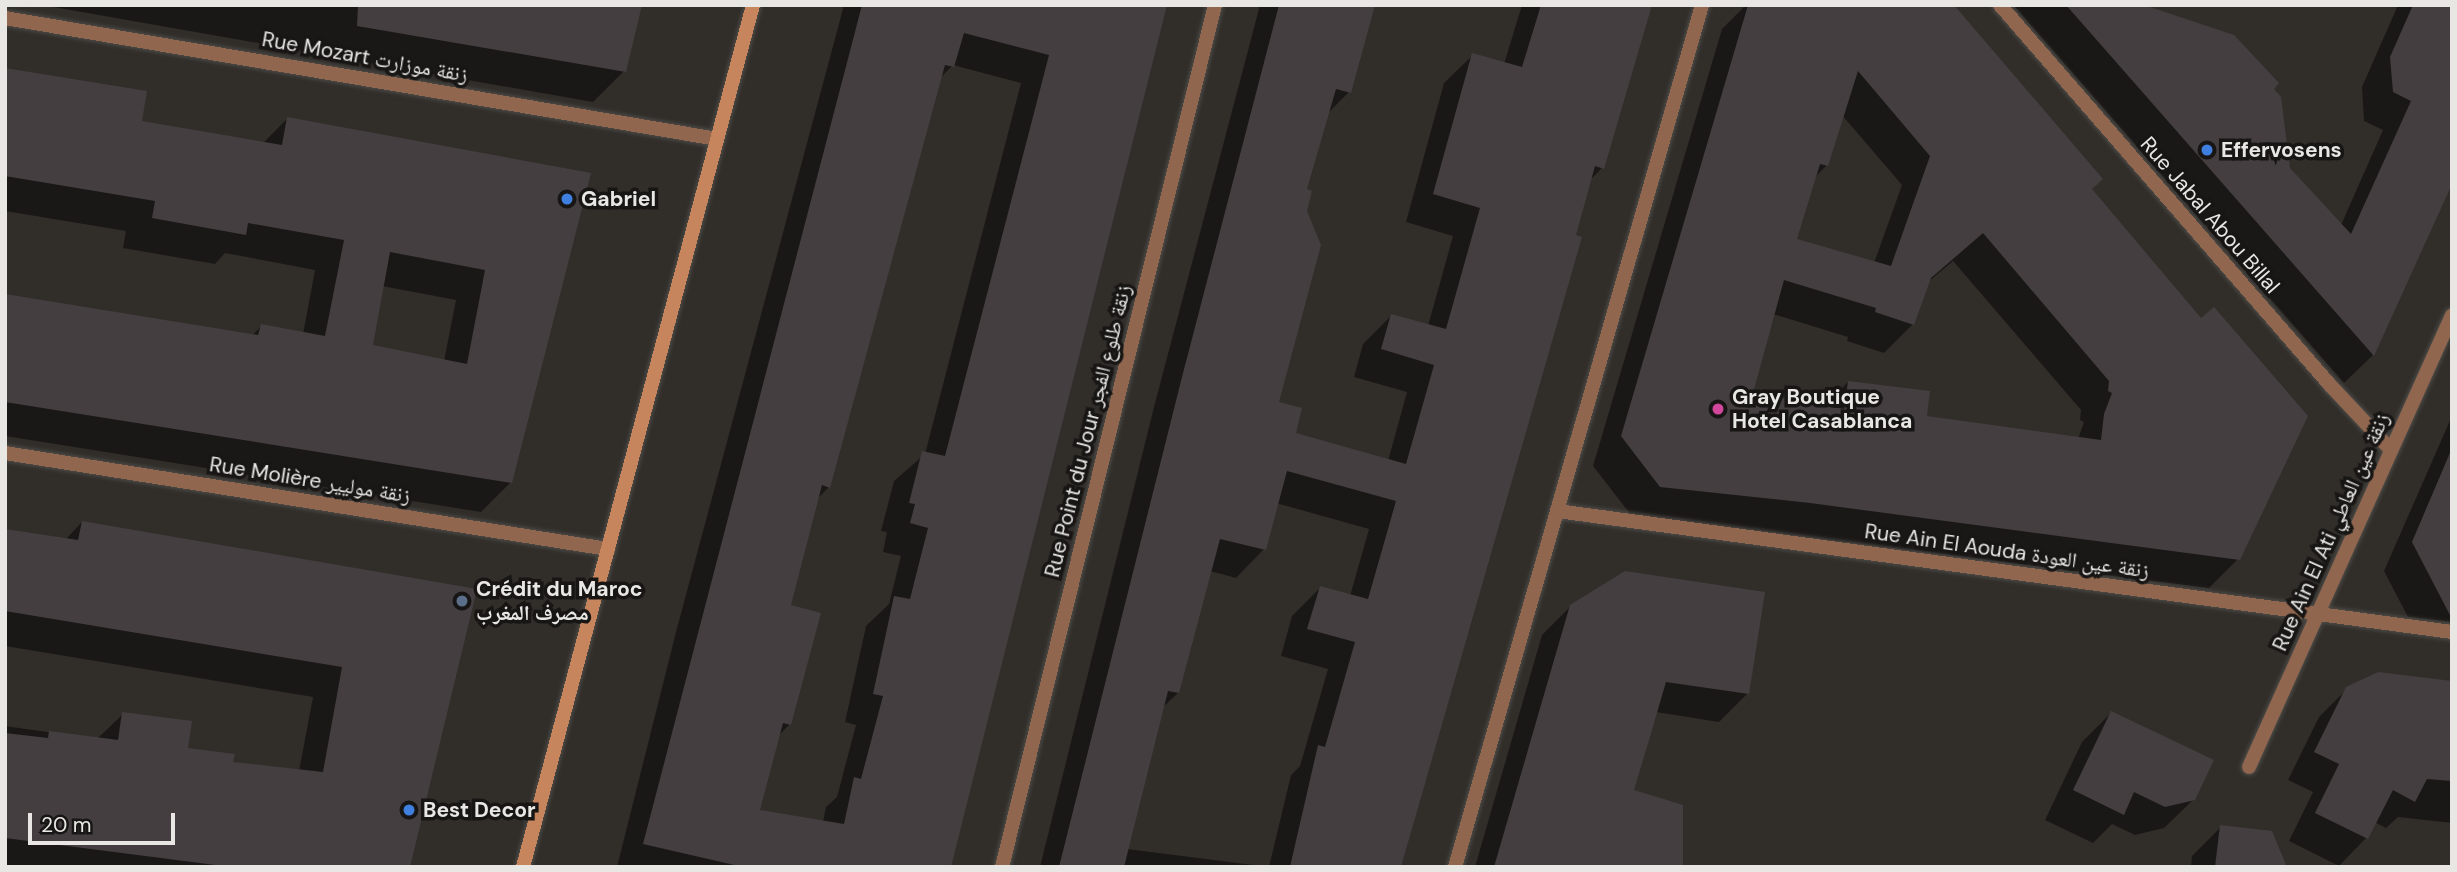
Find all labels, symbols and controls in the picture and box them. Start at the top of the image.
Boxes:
street label: Rue Mozart زنقة موزارت [260,26,470,88]
street label: Rue Jabal Abou Billal [2135,132,2285,298]
place label: Effervosens [2221,137,2342,163]
marker: Effervosens [2199,142,2215,158]
place label: Gabriel [581,186,656,212]
marker: Gabriel [559,191,575,207]
street label: Rue Point du Jour زنقة طلوع الفجر [1039,282,1137,580]
place label: Gray Boutique Hotel Casablanca [1732,384,1912,434]
marker: Gray Boutique Hotel Casablanca [1710,401,1726,417]
street label: Rue Ain El Ati زنقة عين العاطي [2267,409,2395,655]
street label: Rue Molière زنقة موليير [208,452,412,508]
street label: Rue Ain El Aouda زنقة عين العودة [1863,519,2151,583]
place label: Crédit du Maroc مصرف المغرب [476,576,643,626]
marker: Crédit du Maroc مصرف المغرب [454,593,470,609]
place label: Best Decor [423,797,536,823]
scale bar [32,798,178,842]
marker: Best Decor [401,802,417,818]
text: 20 m [41,811,92,839]

